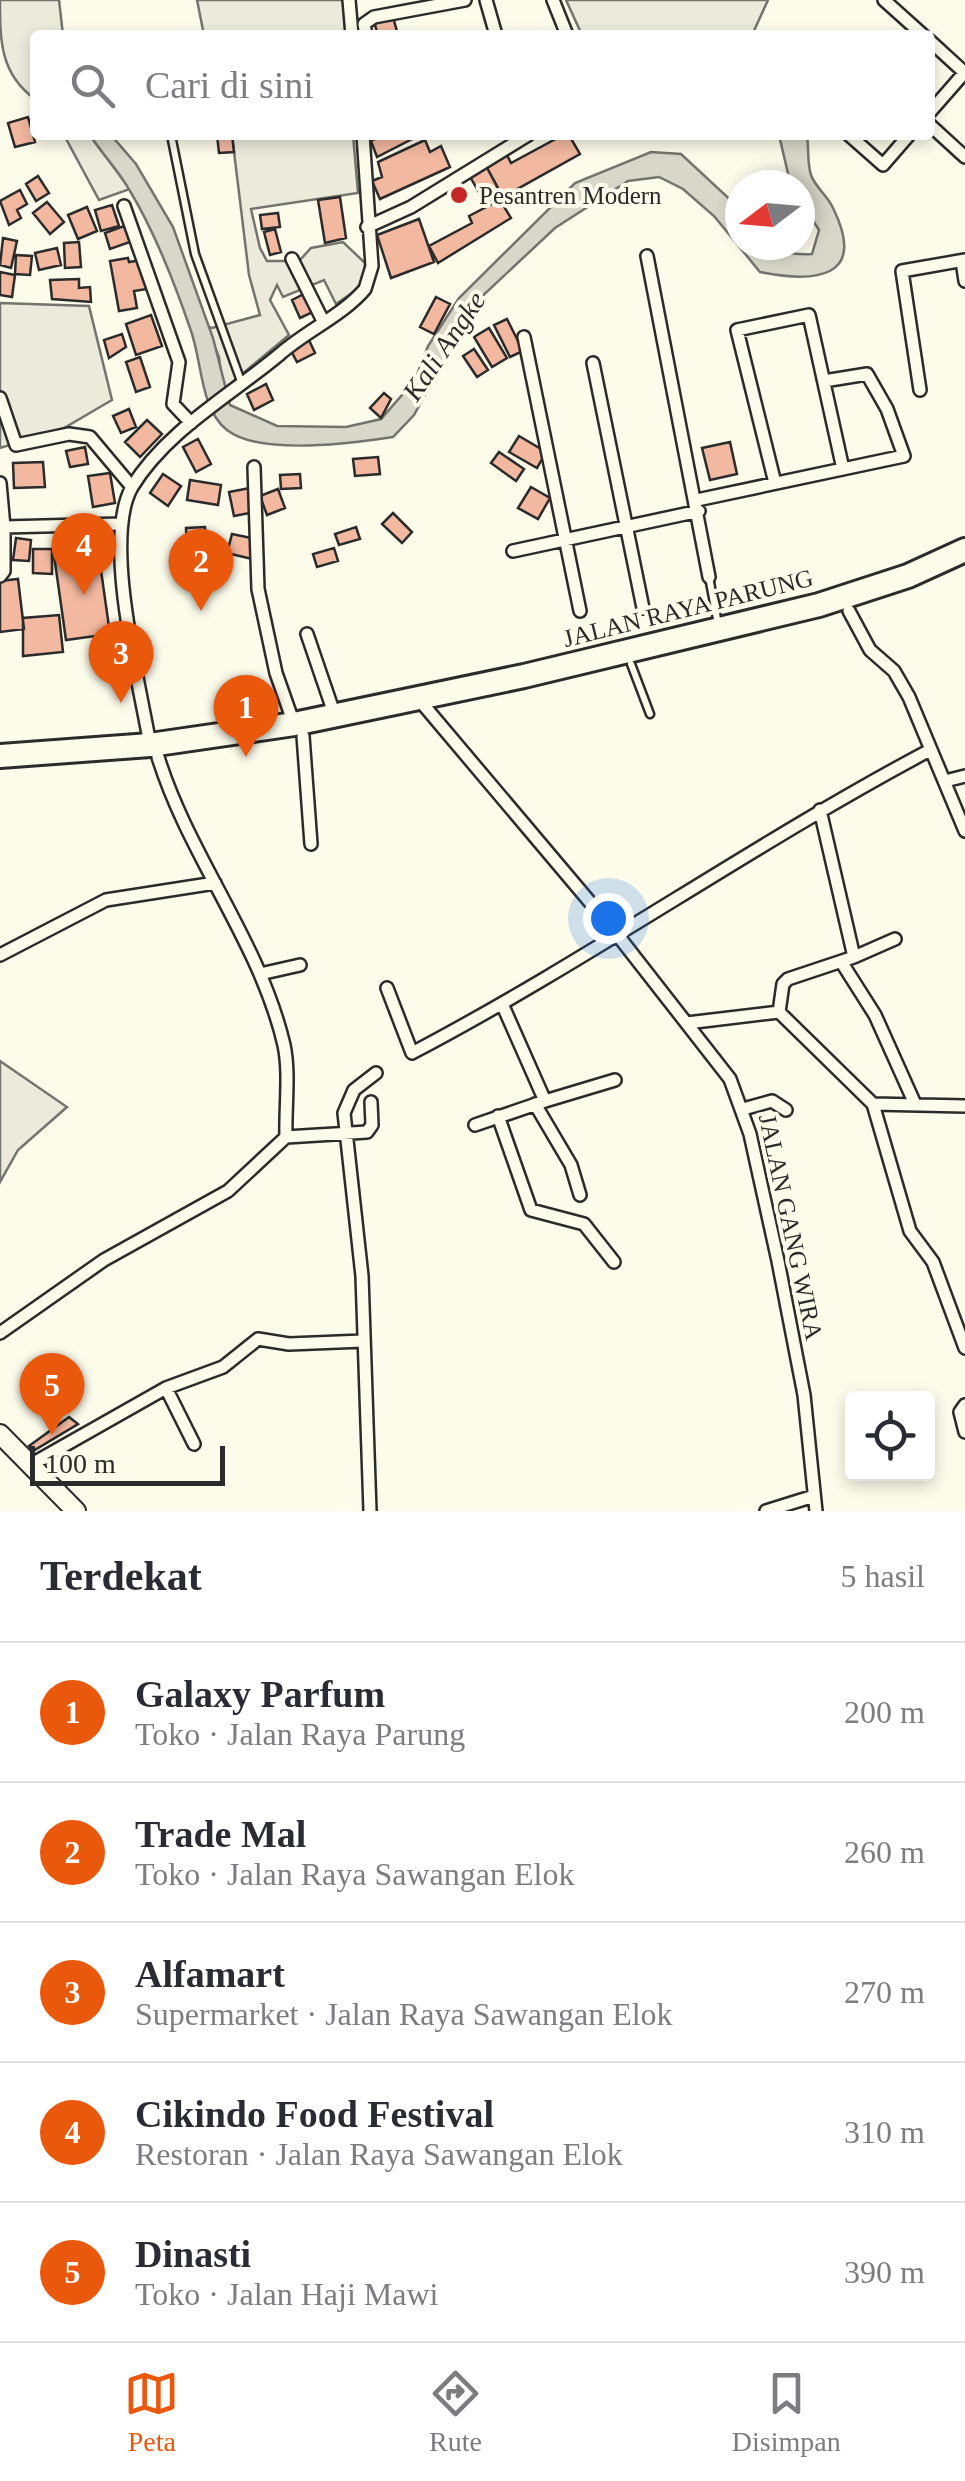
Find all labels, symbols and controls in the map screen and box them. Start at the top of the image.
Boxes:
search box [30,30,935,140]
icon: search [65,58,120,113]
text: Cari di sini [145,64,314,106]
north arrow [725,170,815,260]
place label: Pesantren Modern [479,182,662,209]
marker: Pesantren Modern [448,184,470,206]
water label: Kali Angke [396,286,492,407]
pin: 4 [52,512,116,595]
pin: 2 [168,528,234,611]
street label: JALAN RAYA PARUNG [560,564,816,652]
pin: 3 [88,620,154,703]
pin: 1 [214,674,278,757]
your location [583,893,634,944]
street label: JALAN GANG WIRA [754,1112,828,1342]
pin: 5 [20,1352,84,1435]
map controls [845,1391,935,1481]
button: locate [845,1391,935,1481]
scale bar [30,1441,225,1486]
text: 100 m [45,1448,116,1479]
text: Terdekat [40,1553,202,1599]
text: 5 hasil [841,1558,925,1594]
text: Galaxy Parfum [135,1673,385,1715]
text: 1 [65,1694,81,1730]
text: 200 m [844,1694,925,1730]
text: Toko · Jalan Raya Parung [135,1716,465,1752]
text: Trade Mal [135,1813,306,1855]
text: 2 [65,1834,81,1870]
text: 260 m [844,1834,925,1870]
text: Toko · Jalan Raya Sawangan Elok [135,1856,574,1892]
text: Alfamart [135,1953,285,1995]
text: 3 [65,1974,81,2010]
text: 270 m [844,1974,925,2010]
text: Supermarket · Jalan Raya Sawangan Elok [135,1996,673,2032]
text: Cikindo Food Festival [135,2093,494,2135]
text: 4 [65,2114,81,2150]
text: 310 m [844,2114,925,2150]
text: Restoran · Jalan Raya Sawangan Elok [135,2136,623,2172]
text: Dinasti [135,2233,251,2275]
text: 5 [65,2254,81,2290]
text: 390 m [844,2254,925,2290]
text: Toko · Jalan Haji Mawi [135,2276,438,2312]
tab: Peta [124,2366,179,2458]
tab: Rute [428,2366,483,2458]
tab: Disimpan [732,2366,841,2458]

